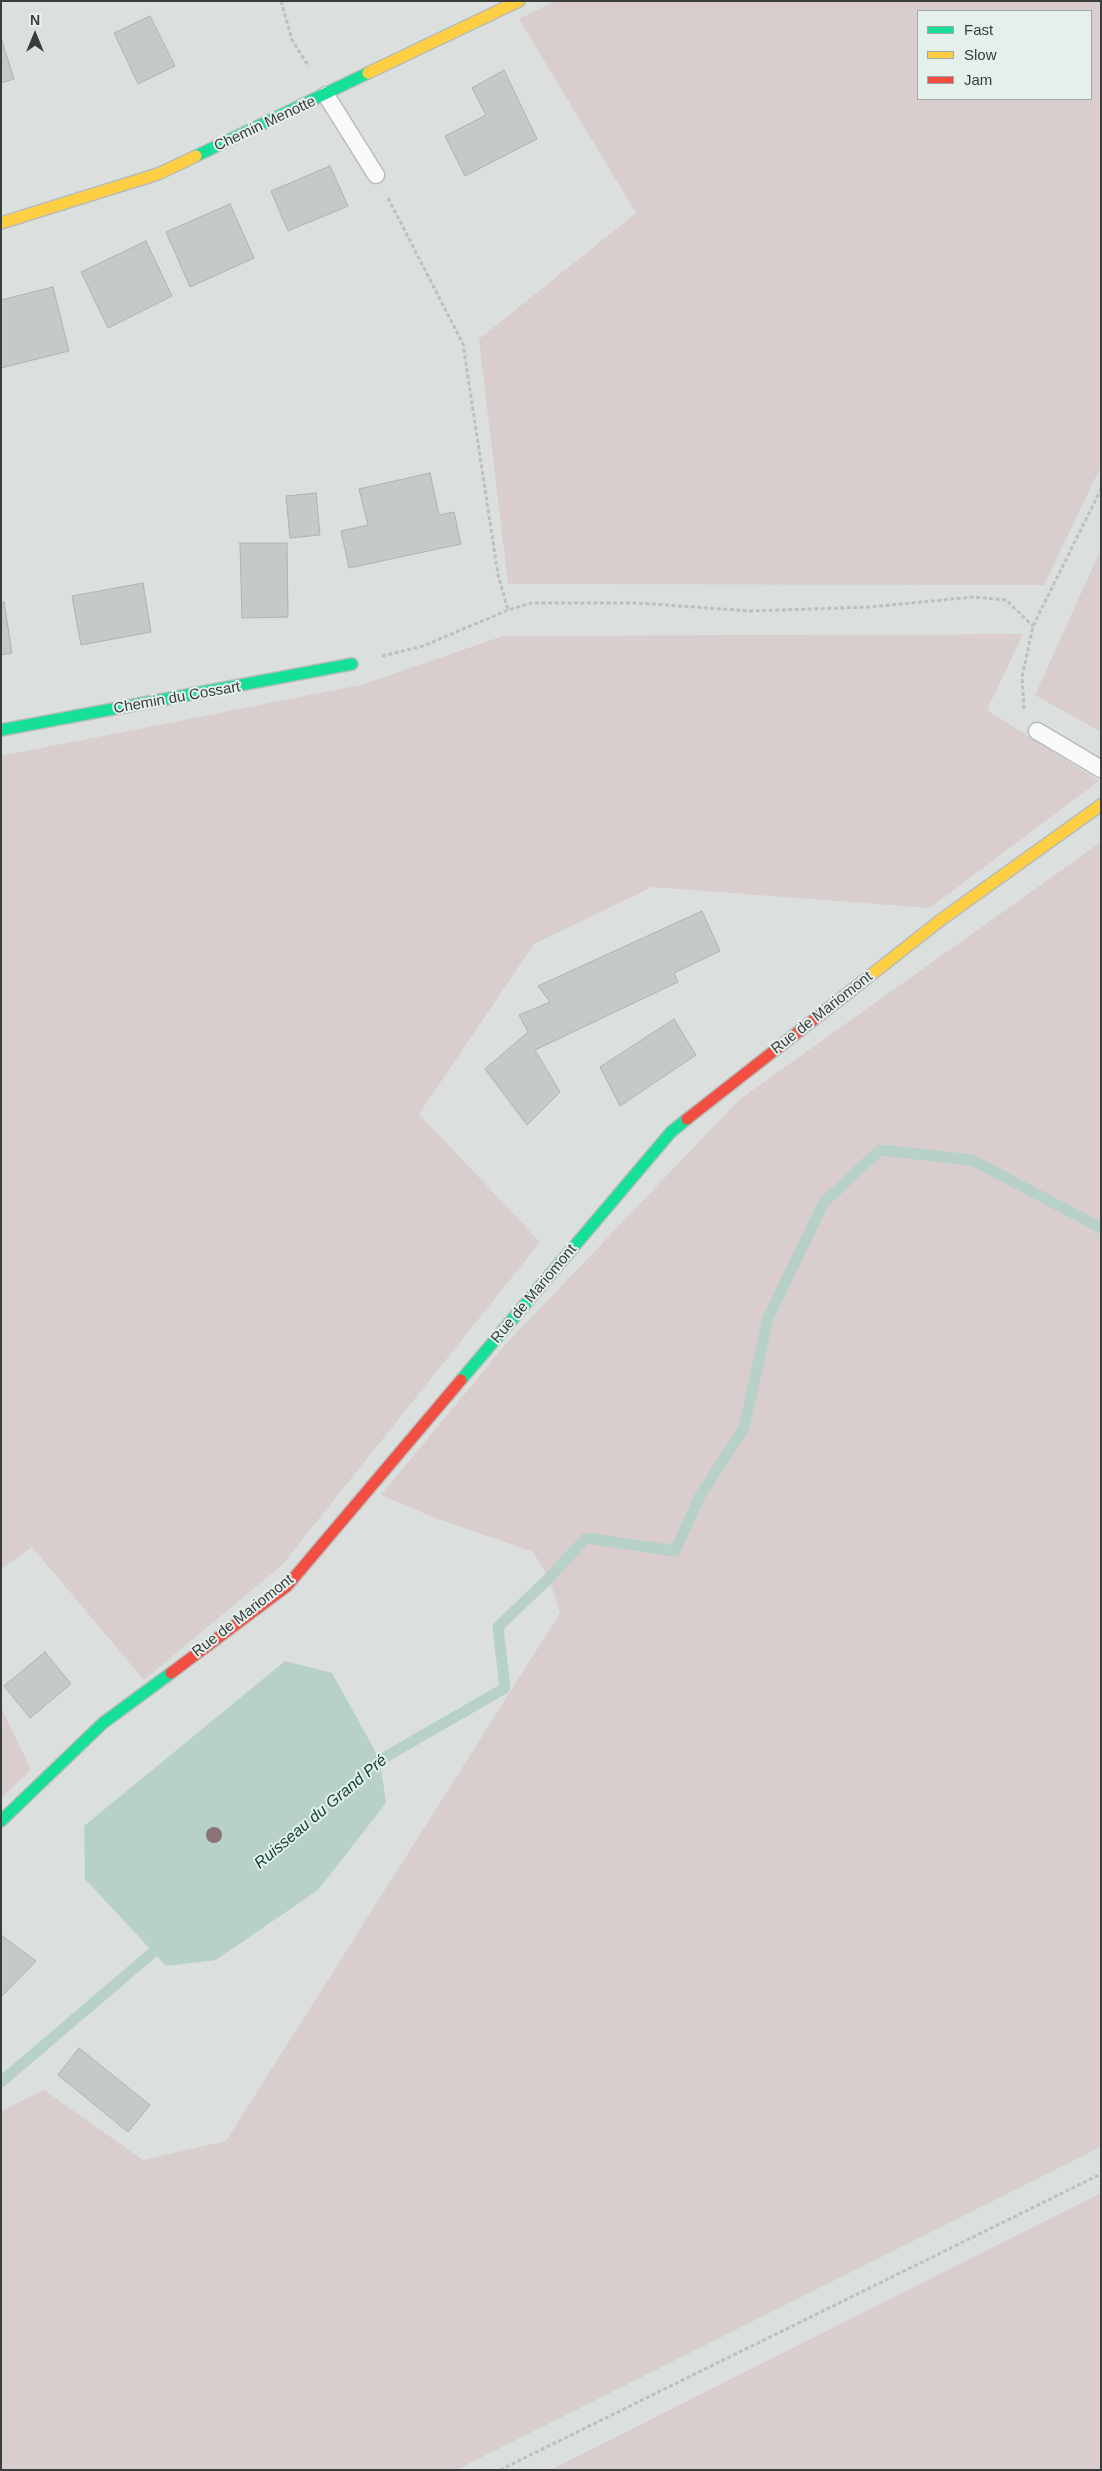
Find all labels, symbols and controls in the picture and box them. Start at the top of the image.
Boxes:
north arrow [10,10,60,60]
legend [917,10,1092,100]
text: N [30,12,40,28]
text: Fast [964,21,993,38]
text: Slow [964,46,997,63]
text: Jam [964,71,992,88]
street label: Chemin Menotte [211,93,319,155]
street label: Chemin du Cossart [112,678,242,718]
street label: Rue de Mariomont [768,968,876,1058]
street label: Rue de Mariomont [487,1241,581,1347]
street label: Rue de Mariomont [189,1571,297,1661]
water label: Ruisseau du Grand Pré [251,1751,391,1873]

